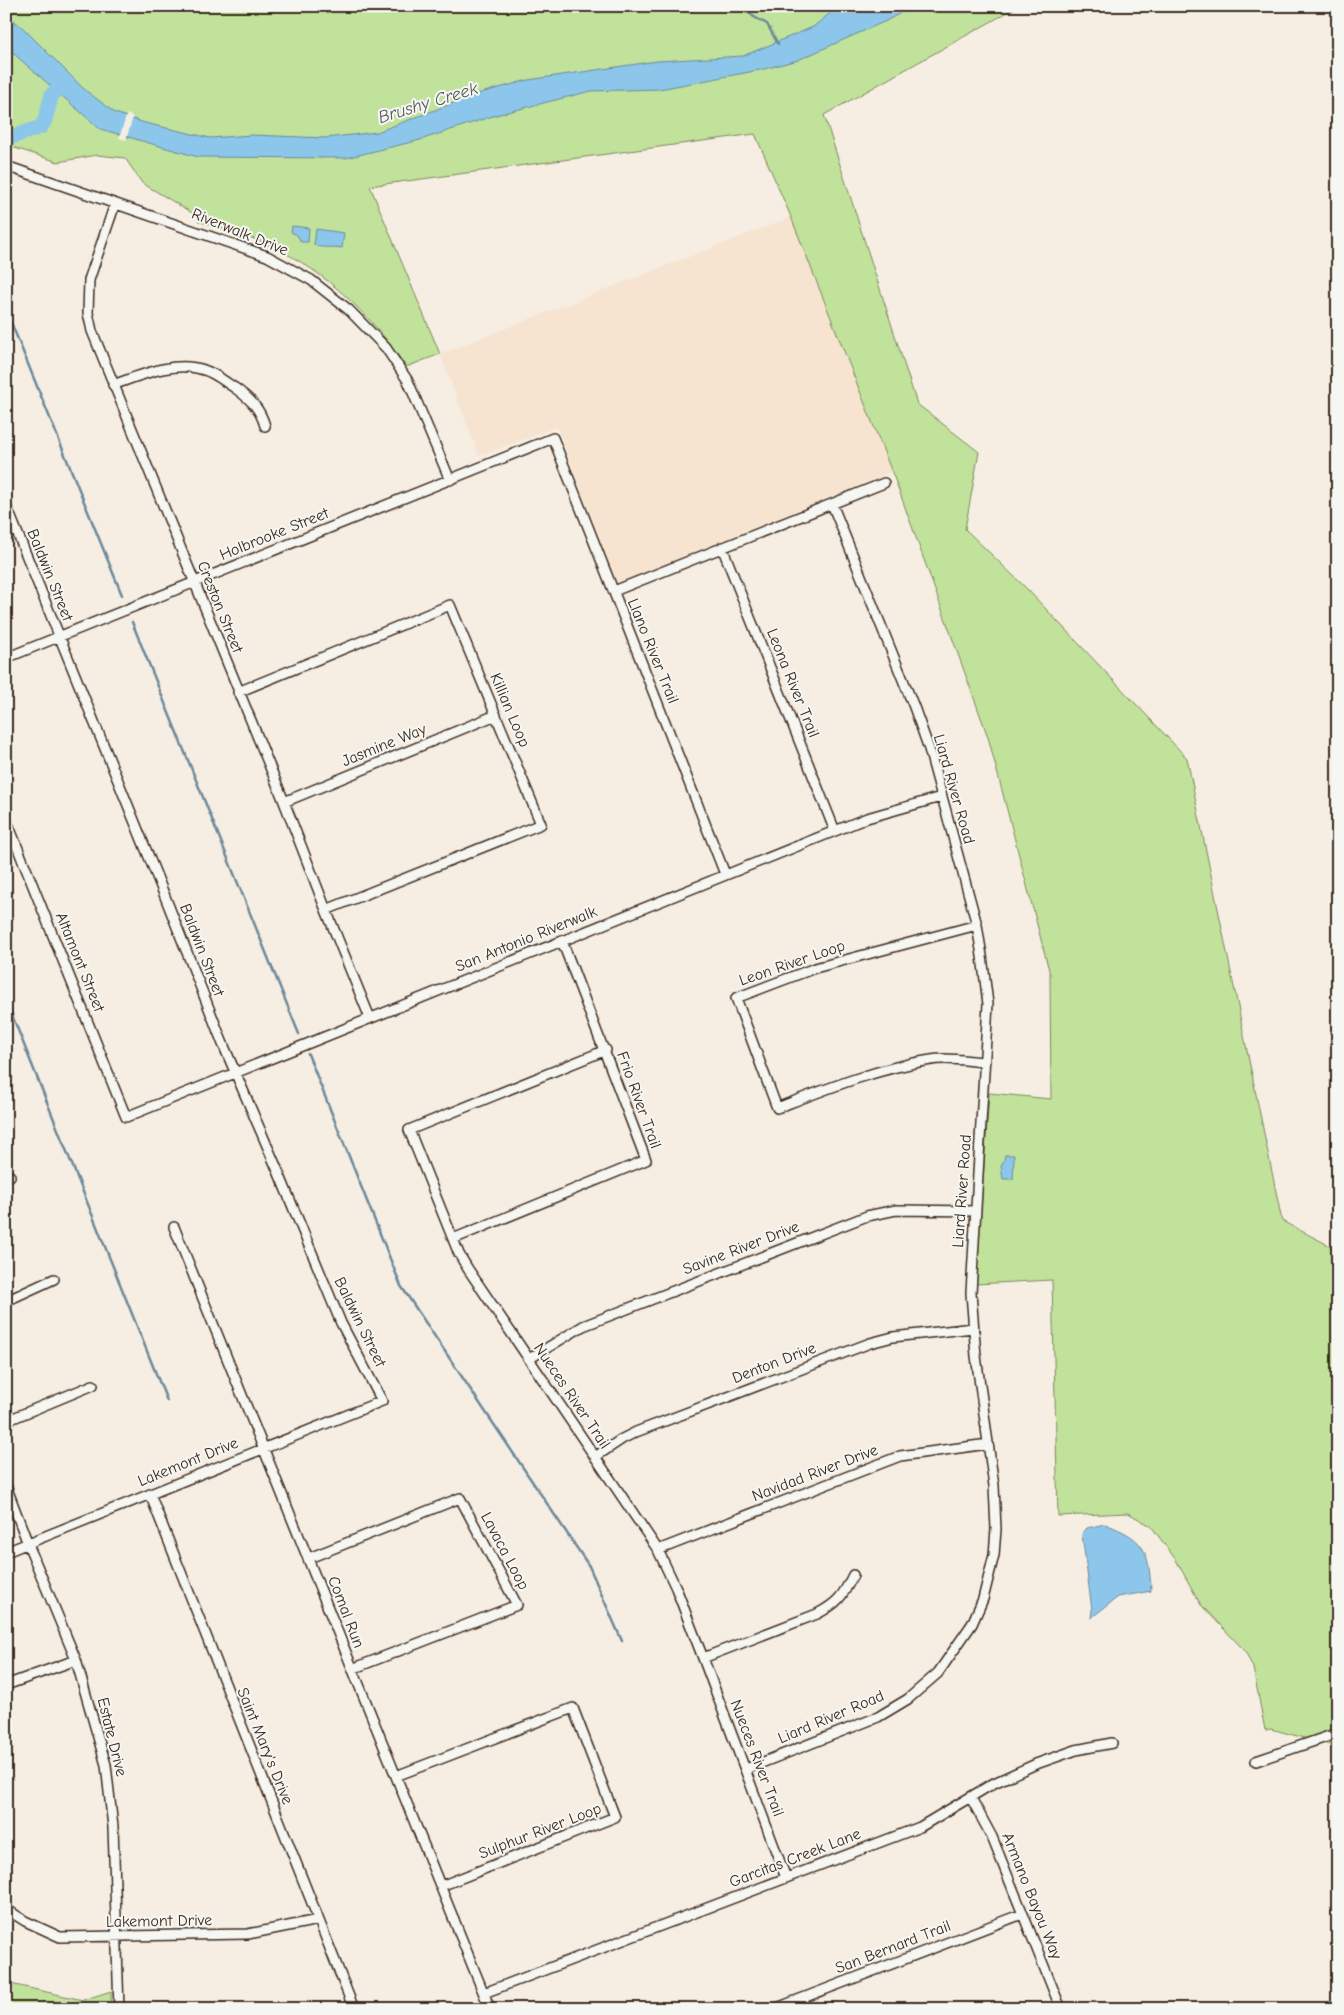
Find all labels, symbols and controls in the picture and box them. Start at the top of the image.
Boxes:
water label: Brushy Creek [375,78,481,128]
street label: Riverwalk Drive [189,204,291,260]
street label: Holbrooke Street [217,504,332,564]
street label: Baldwin Street [23,526,77,624]
street label: Creston Street [193,558,247,656]
street label: Llano River Trail [624,596,682,706]
street label: Leona River Trail [763,626,823,740]
street label: Killian Loop [486,670,534,750]
street label: Jasmine Way [339,720,430,770]
street label: Liard River Road [930,732,978,846]
street label: Baldwin Street [176,901,228,999]
street label: San Antonio Riverwalk [453,902,600,976]
street label: Altamont Street [52,910,108,1015]
street label: Leon River Loop [737,936,847,990]
street label: Frio River Trail [613,1049,665,1151]
street label: Liard River Road [949,1134,975,1248]
street label: Savine River Drive [680,1218,802,1278]
street label: Baldwin Street [331,1274,390,1370]
street label: Denton Drive [730,1339,818,1387]
street label: Nueces River Trail [530,1340,614,1452]
street label: Lakemont Drive [135,1434,241,1490]
street label: Navidad River Drive [750,1441,880,1505]
street label: Lavaca Loop [477,1509,533,1593]
street label: Comal Run [324,1574,368,1650]
street label: Saint Mary's Drive [233,1685,297,1807]
street label: Liard River Road [775,1687,887,1747]
street label: Estate Drive [94,1696,130,1778]
street label: Nueces River Trail [726,1697,788,1819]
street label: Sulphur River Loop [476,1799,604,1863]
street label: Garcitas Creek Lane [727,1825,863,1891]
street label: Armano Bayou Way [998,1830,1066,1963]
street label: Lakemont Drive [106,1911,212,1931]
street label: San Bernard Trail [833,1917,953,1977]

